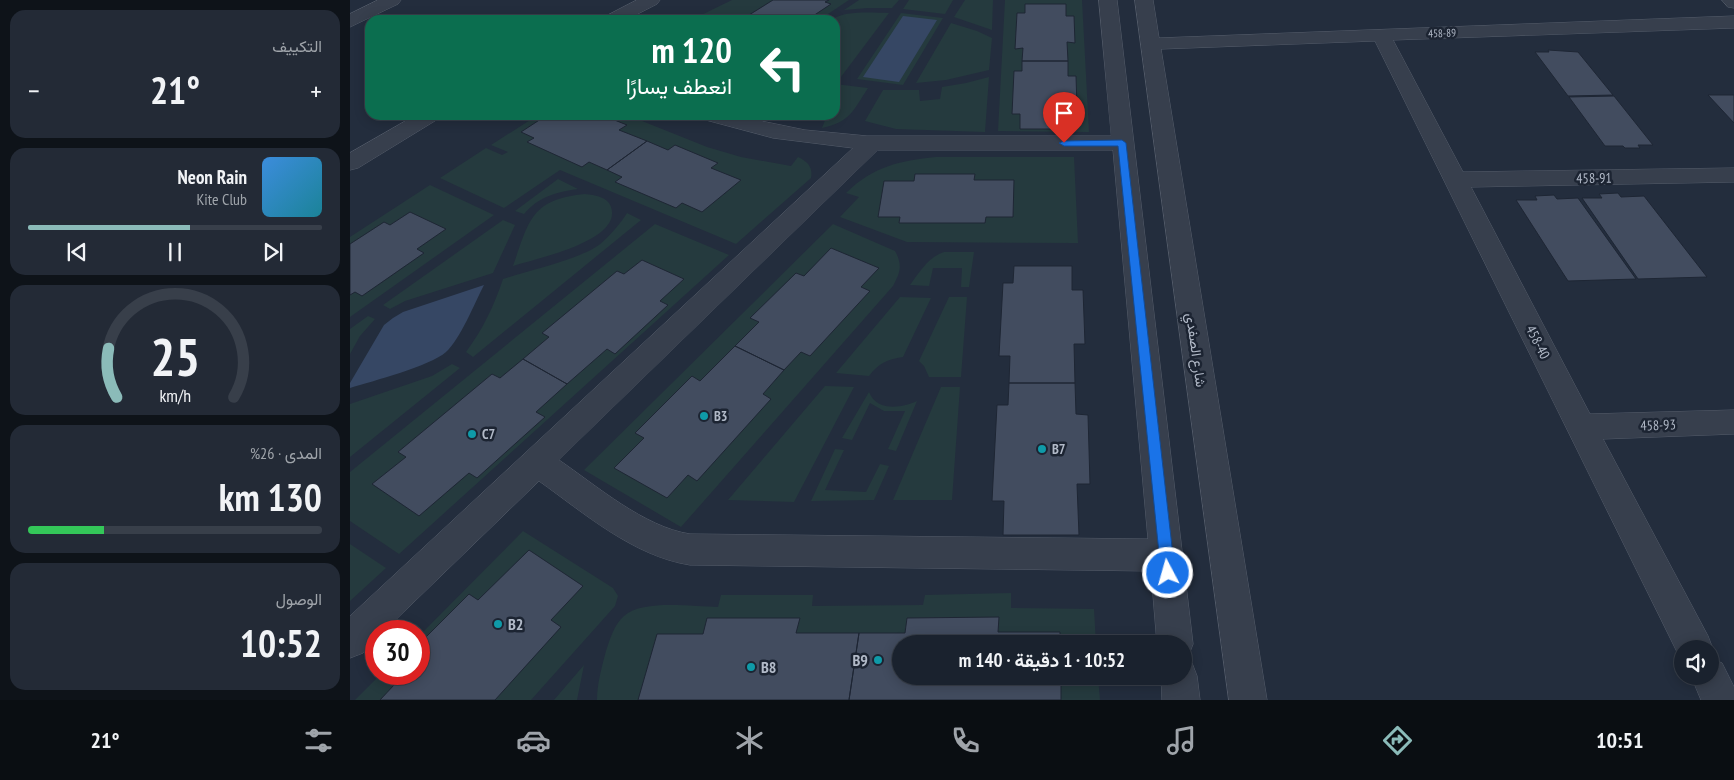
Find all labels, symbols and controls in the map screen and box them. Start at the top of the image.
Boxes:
street label: 458-89 [1428,26,1456,40]
text: 120 m [651,27,732,73]
icon: left [750,35,815,100]
text: التكييف [272,36,322,56]
text: 21° [150,65,200,114]
text: − [28,72,40,109]
text: + [310,72,322,109]
text: انعطف يسارًا [626,72,732,100]
pin [1043,92,1085,143]
icon: arrive [1050,99,1078,127]
text: Neon Rain [178,165,247,189]
street label: 458-91 [1576,169,1612,187]
text: Kite Club [196,189,247,209]
icon: previous [63,238,91,266]
icon: pause [161,238,189,266]
icon: next [259,238,287,266]
street label: شارع الصفدي [1179,312,1210,389]
street label: 458-40 [1522,322,1554,362]
text: 25 [150,323,200,390]
text: km/h [159,384,191,407]
place label: B3 [714,407,728,425]
marker: B3 [698,410,710,422]
street label: 458-93 [1640,415,1676,435]
place label: C7 [482,425,495,443]
marker: C7 [466,428,478,440]
place label: B7 [1052,440,1066,458]
text: المدى · 26% [250,443,322,463]
marker: B7 [1036,443,1048,455]
text: 130 km [219,472,322,521]
position arrow [1141,546,1193,598]
text: الوصول [276,589,322,609]
place label: B2 [508,614,524,634]
text: 10:52 [240,618,322,667]
marker: B2 [492,618,504,630]
speed limit sign: 30 [365,620,430,685]
map controls [1674,640,1719,685]
button: sound [1674,640,1719,685]
text: 10:52 · 1 دقيقة · 140 m [959,648,1125,672]
place label: B9 [853,650,868,670]
marker: B9 [872,654,884,666]
place label: B8 [761,657,777,677]
marker: B8 [745,661,757,673]
icon: filters [301,723,336,758]
icon: car [516,723,551,758]
icon: climate [732,723,767,758]
icon: phone [948,723,983,758]
icon: music [1164,723,1199,758]
icon: directions [1380,723,1415,758]
text: 21° [91,726,120,754]
text: 10:51 [1596,726,1644,754]

